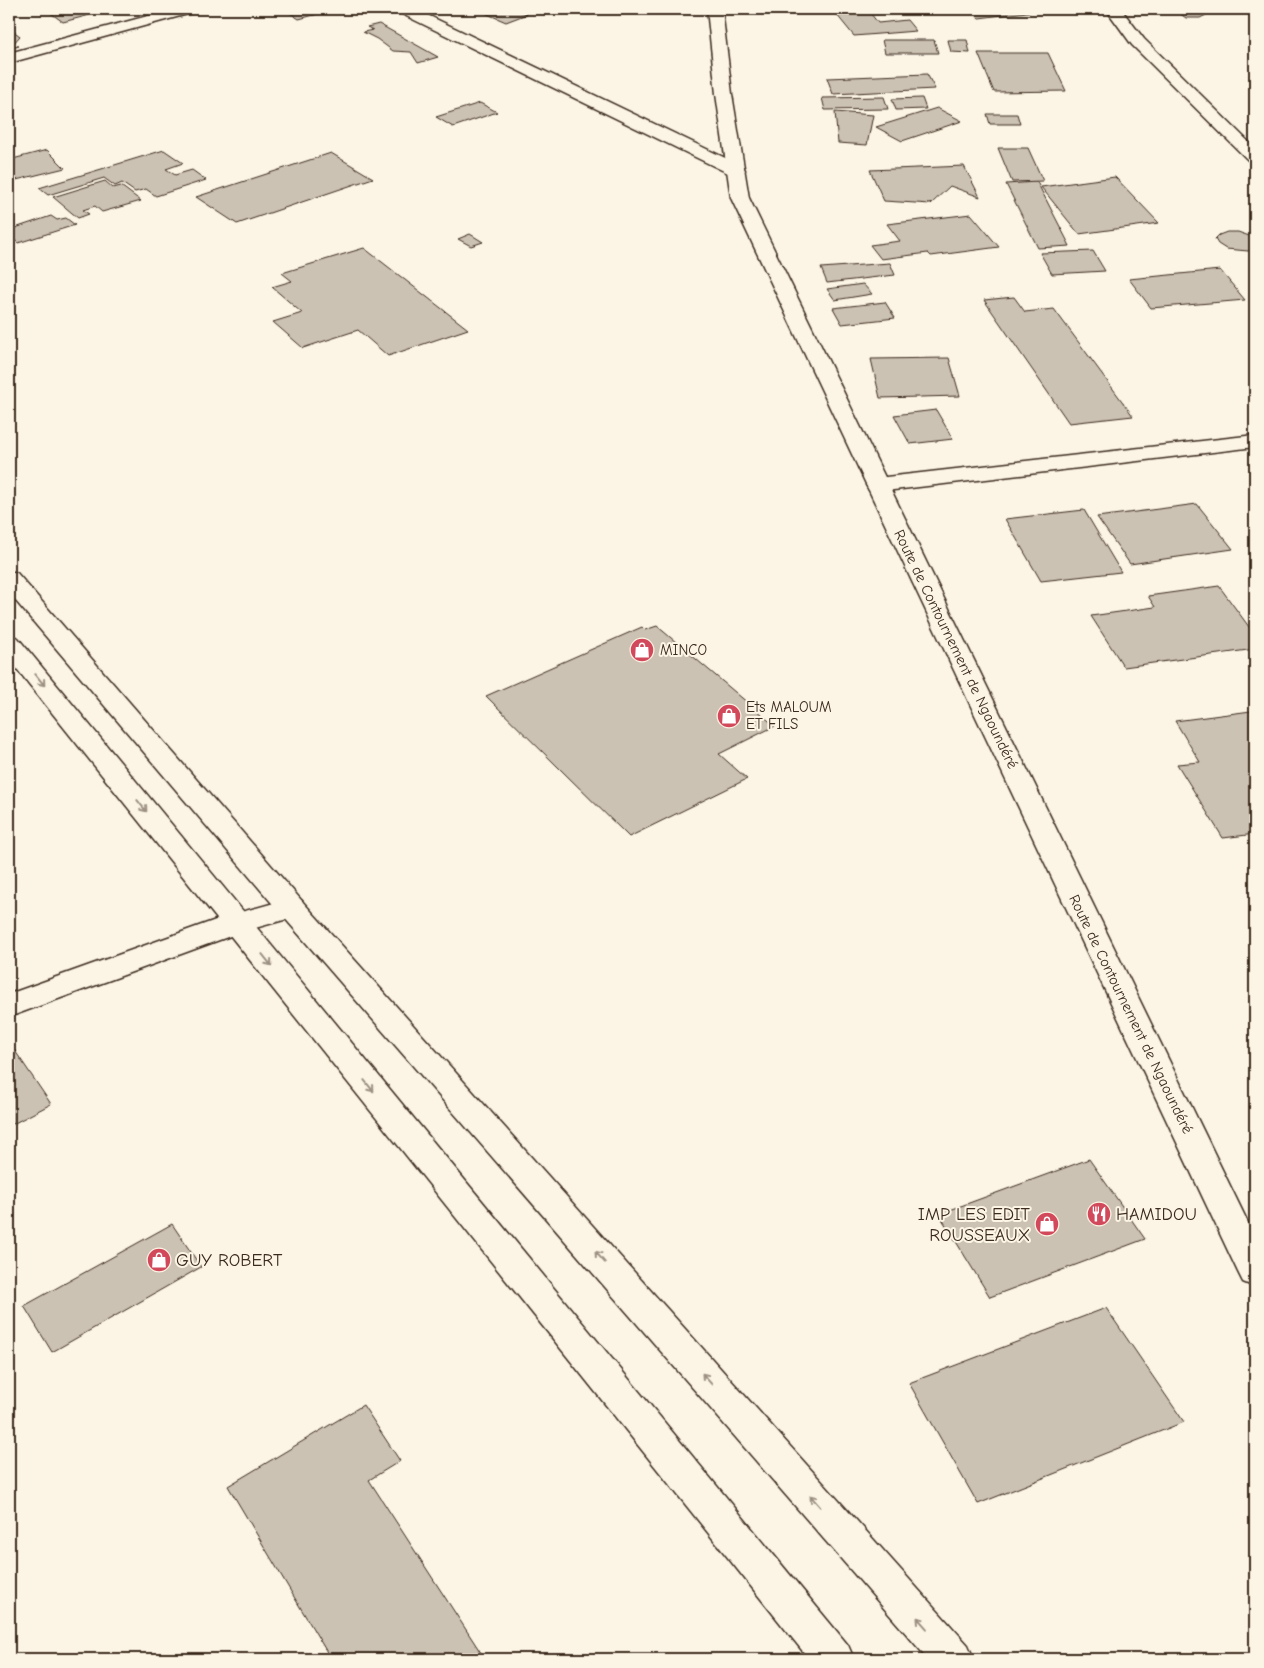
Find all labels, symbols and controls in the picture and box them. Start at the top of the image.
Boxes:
street label: Route de Contournement de Ngaoundéré [890,526,1022,772]
shop icon: MINCO [629,637,655,663]
place label: MINCO [660,641,707,659]
one-way arrow [34,674,45,687]
place label: Ets MALOUM ET FILS [746,698,832,733]
shop icon: Ets MALOUM ET FILS [716,703,742,729]
one-way arrow [137,800,148,813]
street label: Route de Contournement de Ngaoundéré [1065,891,1197,1137]
one-way arrow [261,953,272,966]
one-way arrow [364,1079,375,1092]
restaurant icon: HAMIDOU [1086,1201,1112,1227]
place label: IMP LES EDIT ROUSSEAUX [918,1204,1031,1246]
place label: HAMIDOU [1116,1204,1197,1225]
shop icon: IMP LES EDIT ROUSSEAUX [1034,1211,1060,1237]
shop icon: GUY ROBERT [146,1247,172,1273]
place label: GUY ROBERT [176,1250,283,1271]
one-way arrow [594,1250,606,1263]
one-way arrow [701,1372,713,1385]
one-way arrow [809,1494,820,1507]
one-way arrow [916,1616,928,1629]

